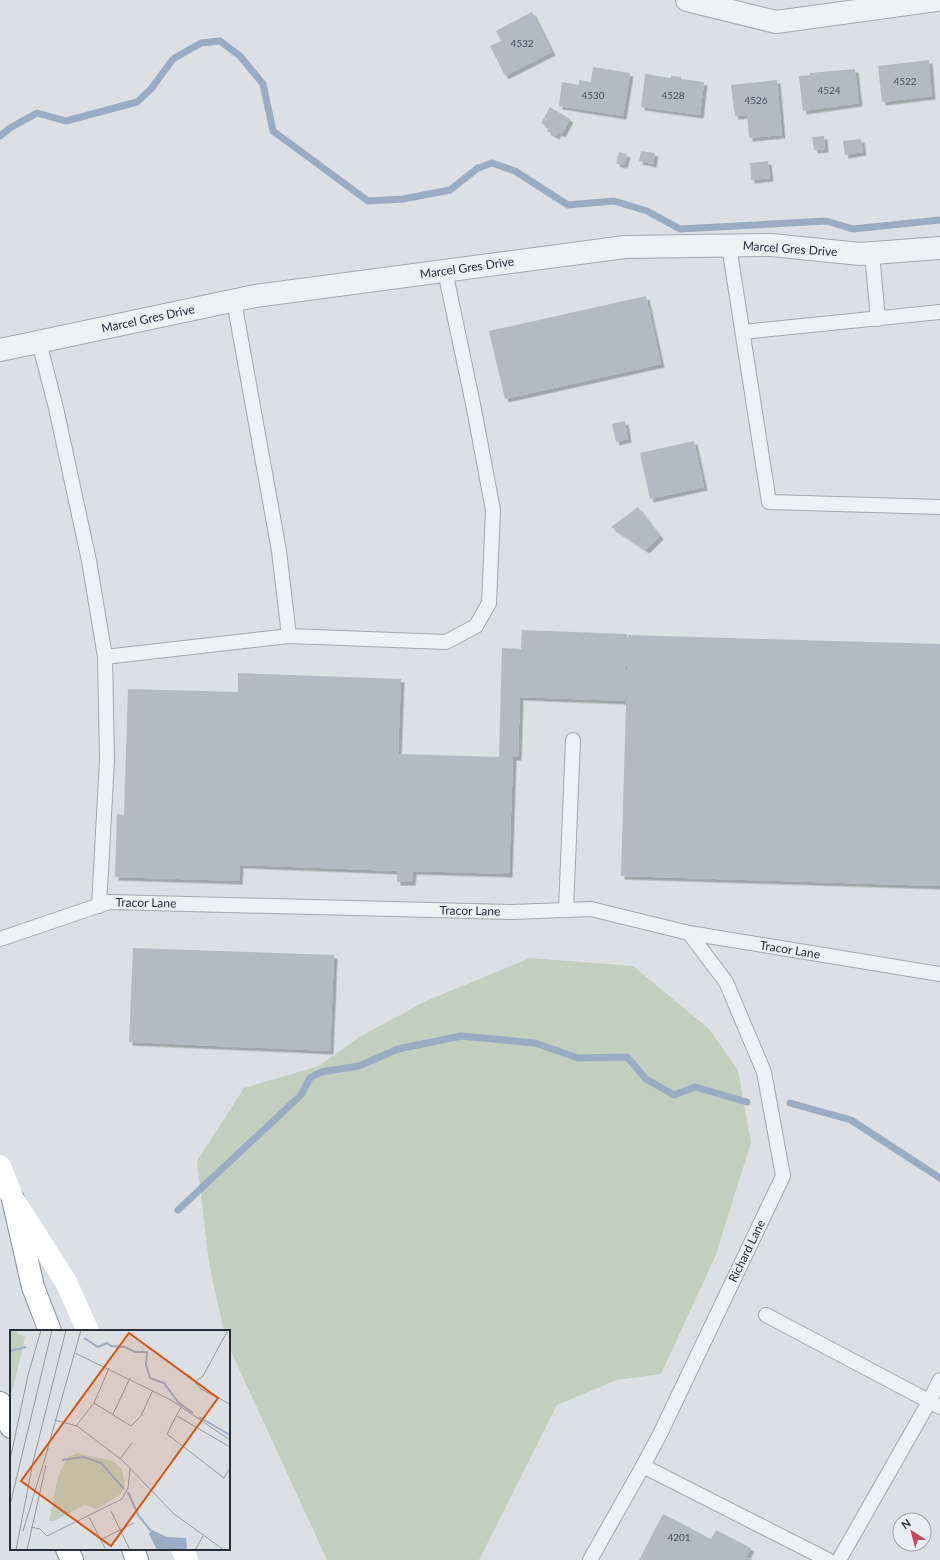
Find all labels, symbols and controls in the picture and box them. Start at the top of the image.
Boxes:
house number: 4532 [510,37,534,49]
house number: 4522 [893,75,917,87]
house number: 4524 [817,84,841,96]
house number: 4530 [581,89,605,101]
house number: 4528 [661,89,685,101]
house number: 4526 [744,94,768,106]
street label: Marcel Gres Drive [742,238,838,259]
street label: Marcel Gres Drive [419,253,515,282]
street label: Marcel Gres Drive [100,301,196,336]
street label: Tracor Lane [115,894,177,911]
street label: Tracor Lane [439,902,501,919]
street label: Tracor Lane [759,937,821,962]
street label: Richard Lane [725,1217,768,1285]
inset map [10,1330,230,1550]
north arrow [892,1512,932,1552]
text: N [899,1516,913,1531]
house number: 4201 [667,1531,691,1543]

